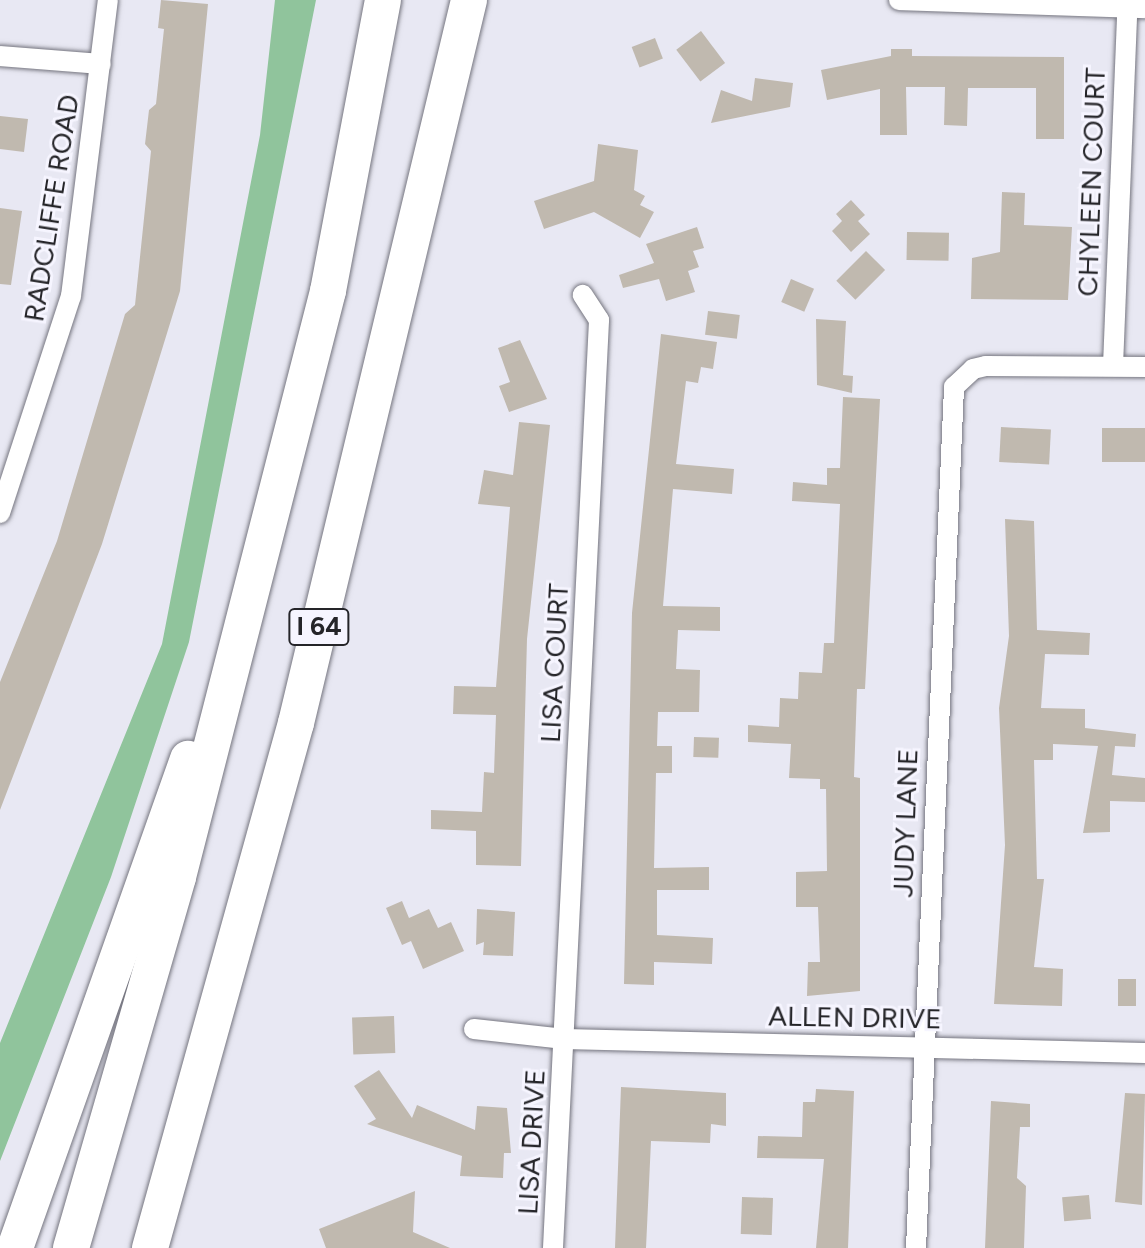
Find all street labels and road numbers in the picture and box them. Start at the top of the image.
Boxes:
street label: CHYLEEN COURT [1070,67,1112,297]
street label: RADCLIFFE ROAD [16,92,86,324]
street label: LISA COURT [533,582,575,744]
road number: I 64 [287,605,351,649]
street label: JUDY LANE [886,748,924,898]
street label: ALLEN DRIVE [768,999,942,1035]
street label: LISA DRIVE [510,1068,552,1216]

